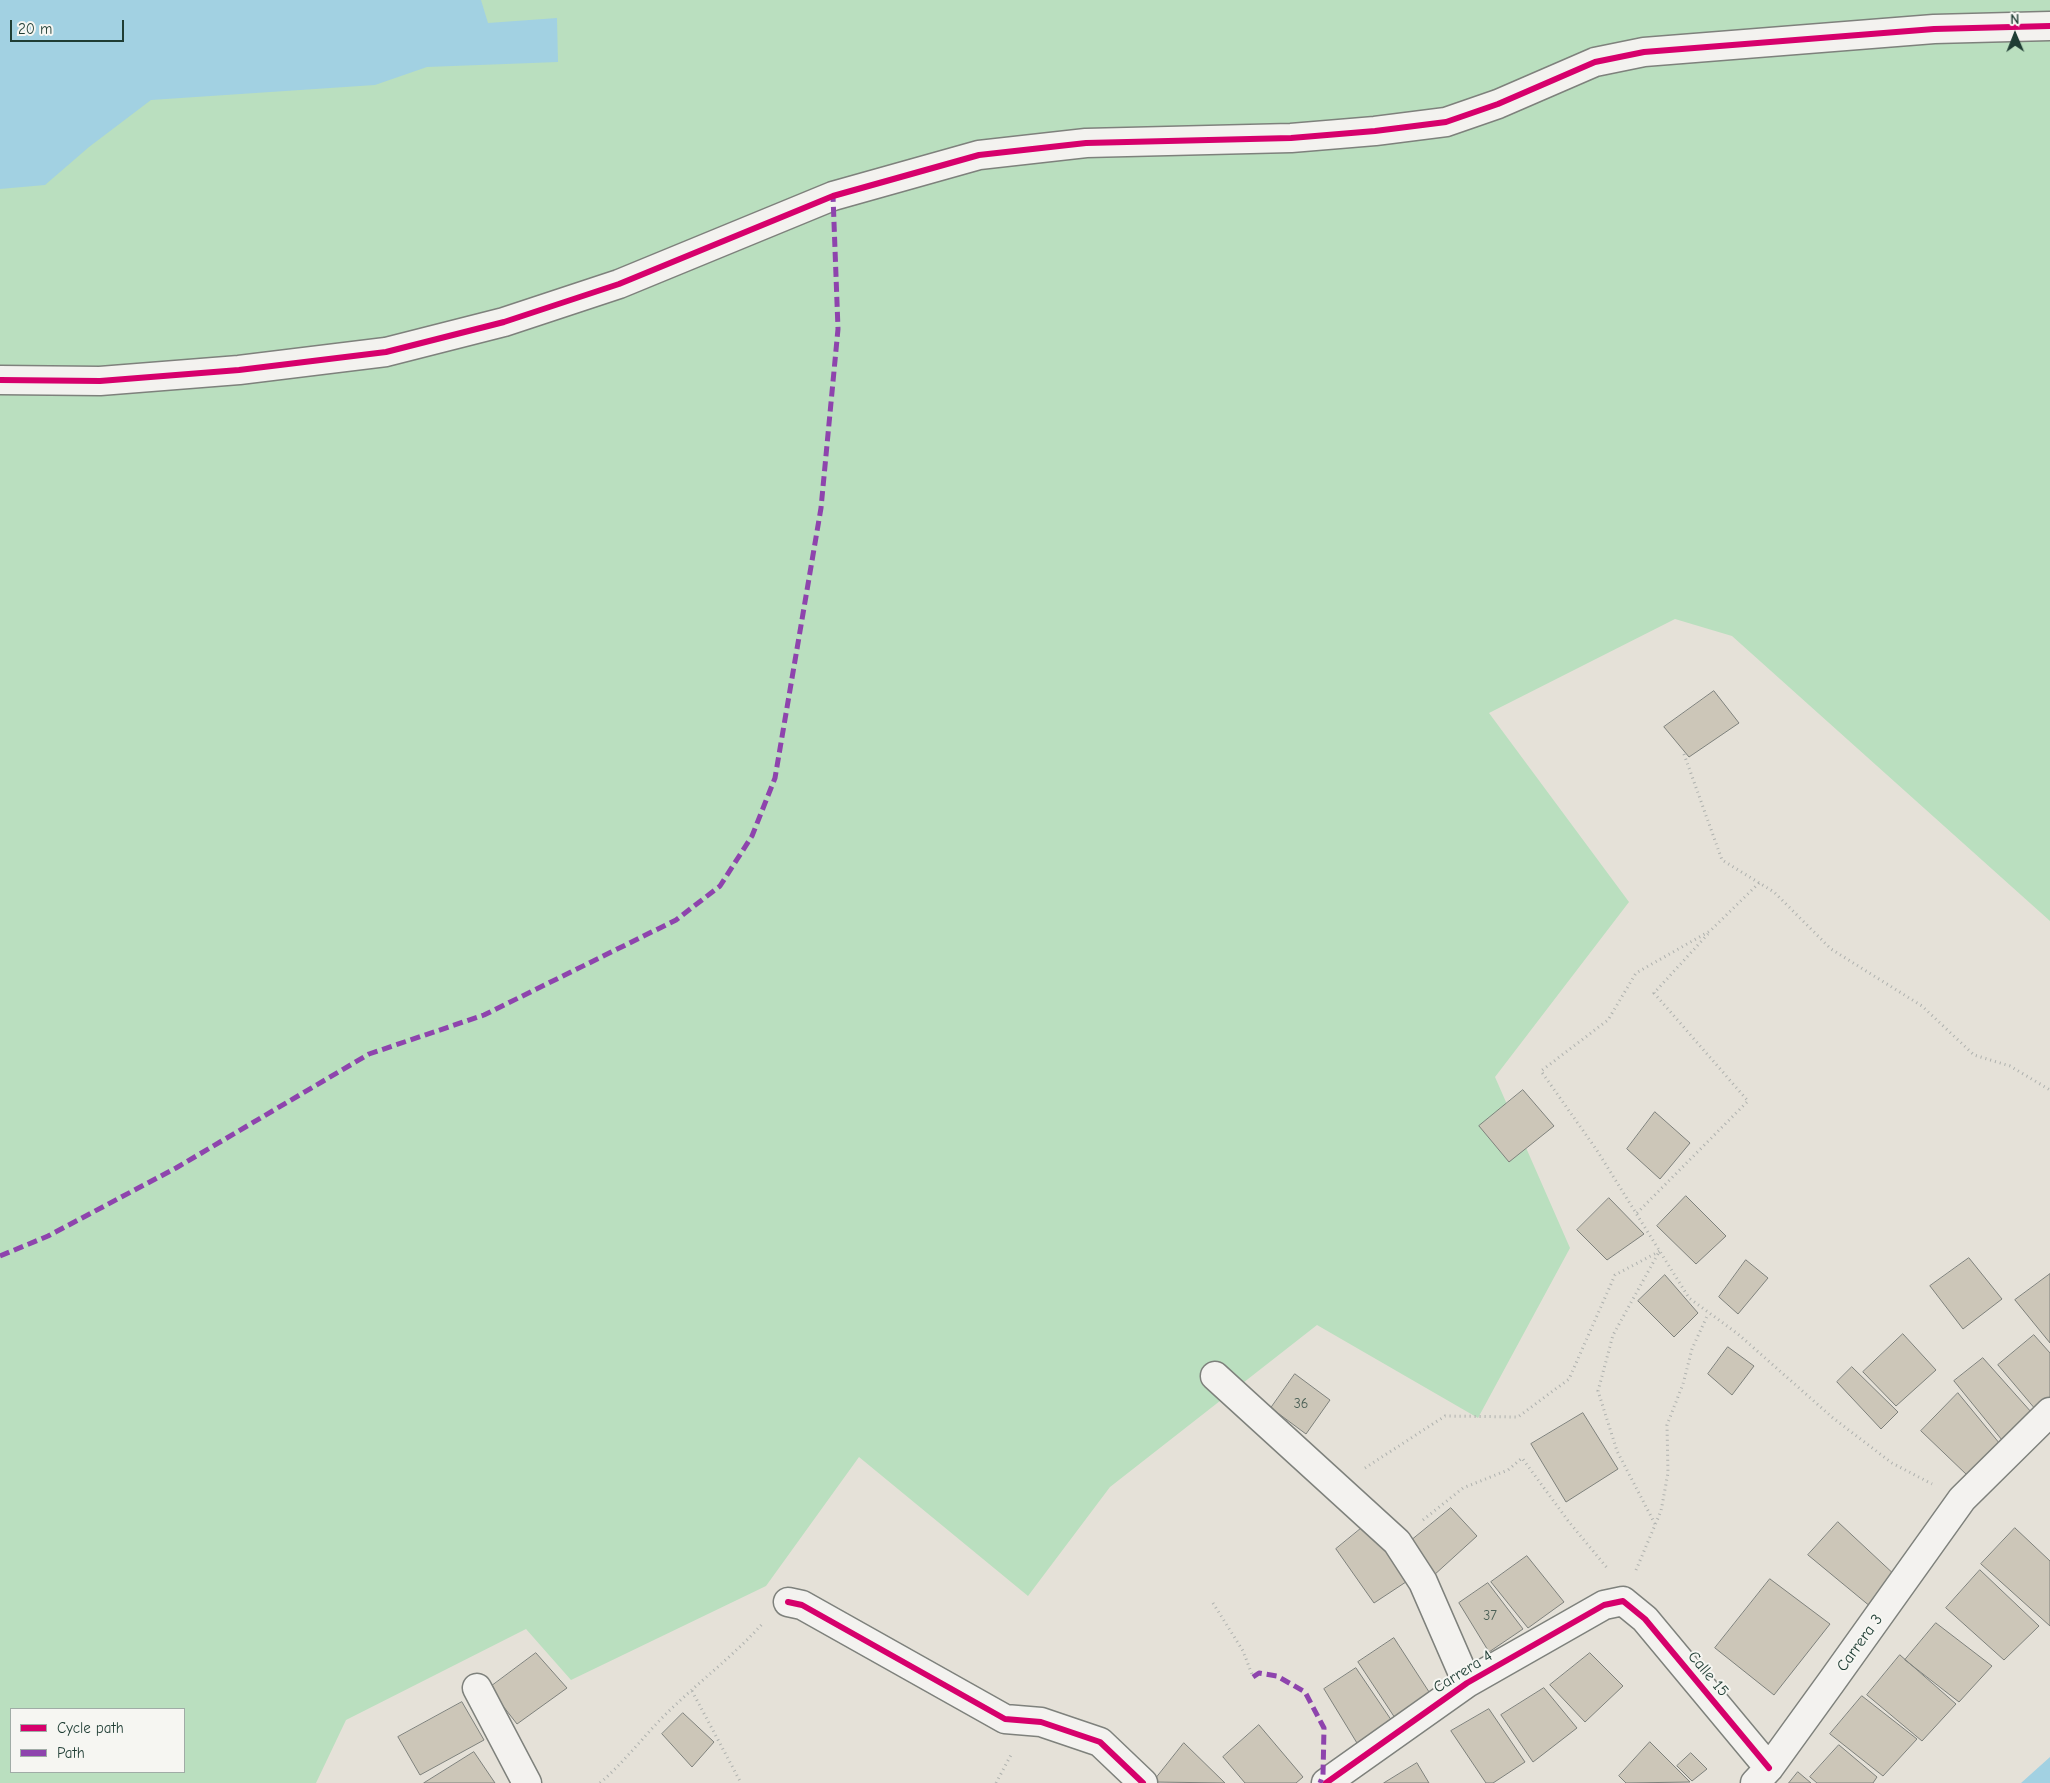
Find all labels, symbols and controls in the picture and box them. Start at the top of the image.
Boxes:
scale bar [12,10,126,42]
north arrow [1990,10,2040,60]
text: N [2010,11,2019,28]
text: 20 m [18,20,52,38]
house number: 36 [1294,1396,1308,1412]
house number: 37 [1483,1608,1497,1624]
street label: Carrera 3 [1833,1611,1887,1675]
street label: Carrera 4 [1430,1646,1496,1698]
street label: Calle 15 [1683,1647,1733,1701]
legend [10,1708,185,1773]
text: Cycle path [57,1719,124,1737]
text: Path [57,1744,85,1762]

